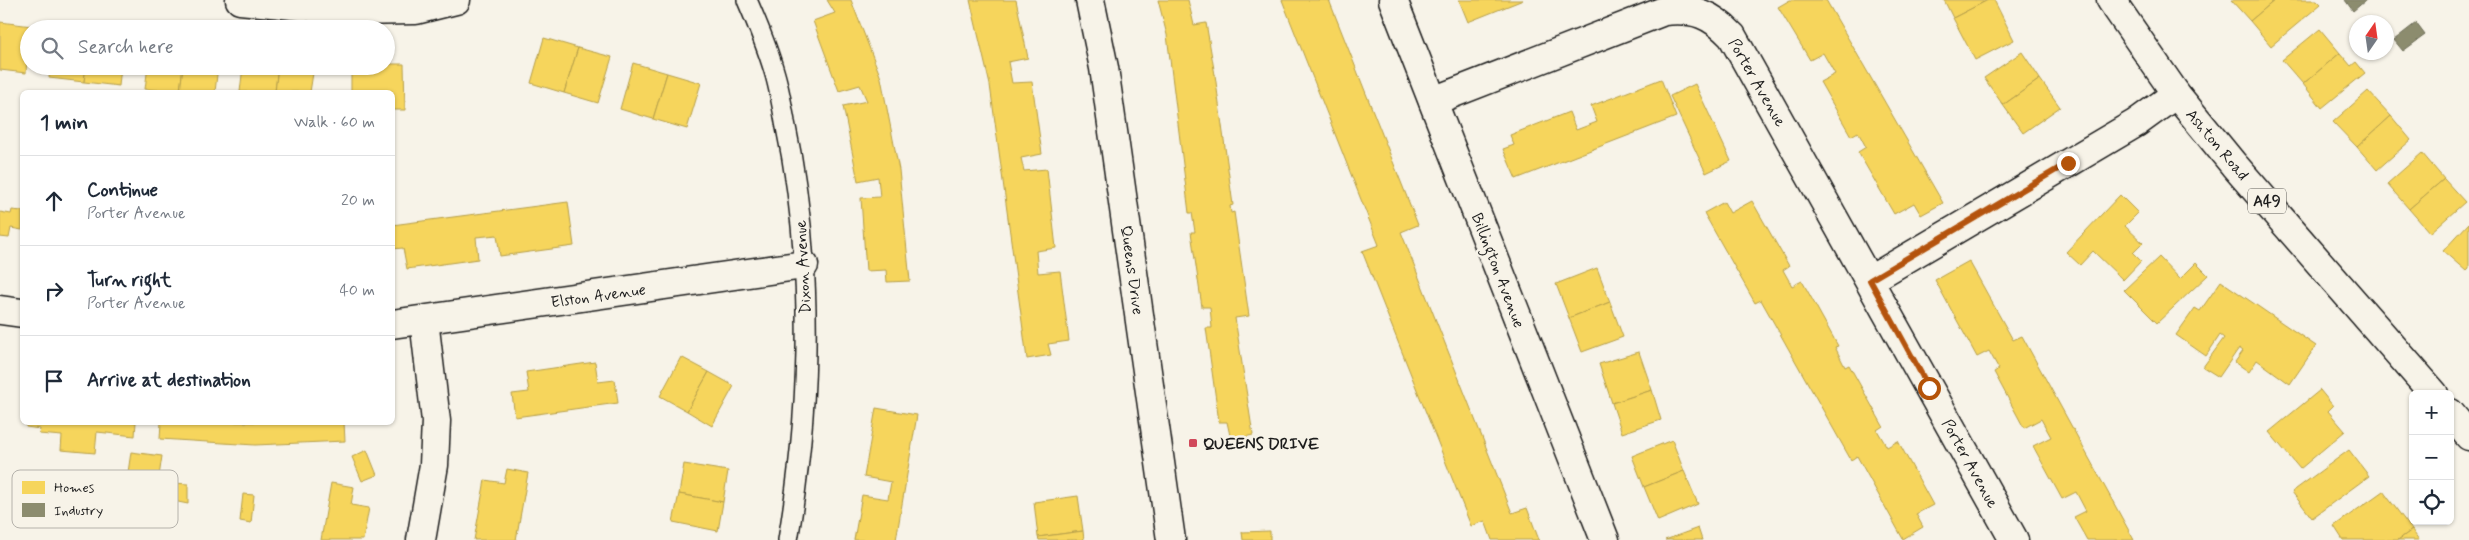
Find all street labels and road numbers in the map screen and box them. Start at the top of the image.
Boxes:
street label: Porter Avenue [1723,35,1791,131]
street label: Ashton Road [2181,105,2253,185]
road number: A49 [2248,188,2286,214]
street label: Billington Avenue [1465,210,1529,331]
street label: Dixon Avenue [791,219,816,314]
street label: Queens Drive [1115,224,1148,316]
street label: Elston Avenue [549,279,647,314]
street label: Porter Avenue [1937,416,2003,512]

